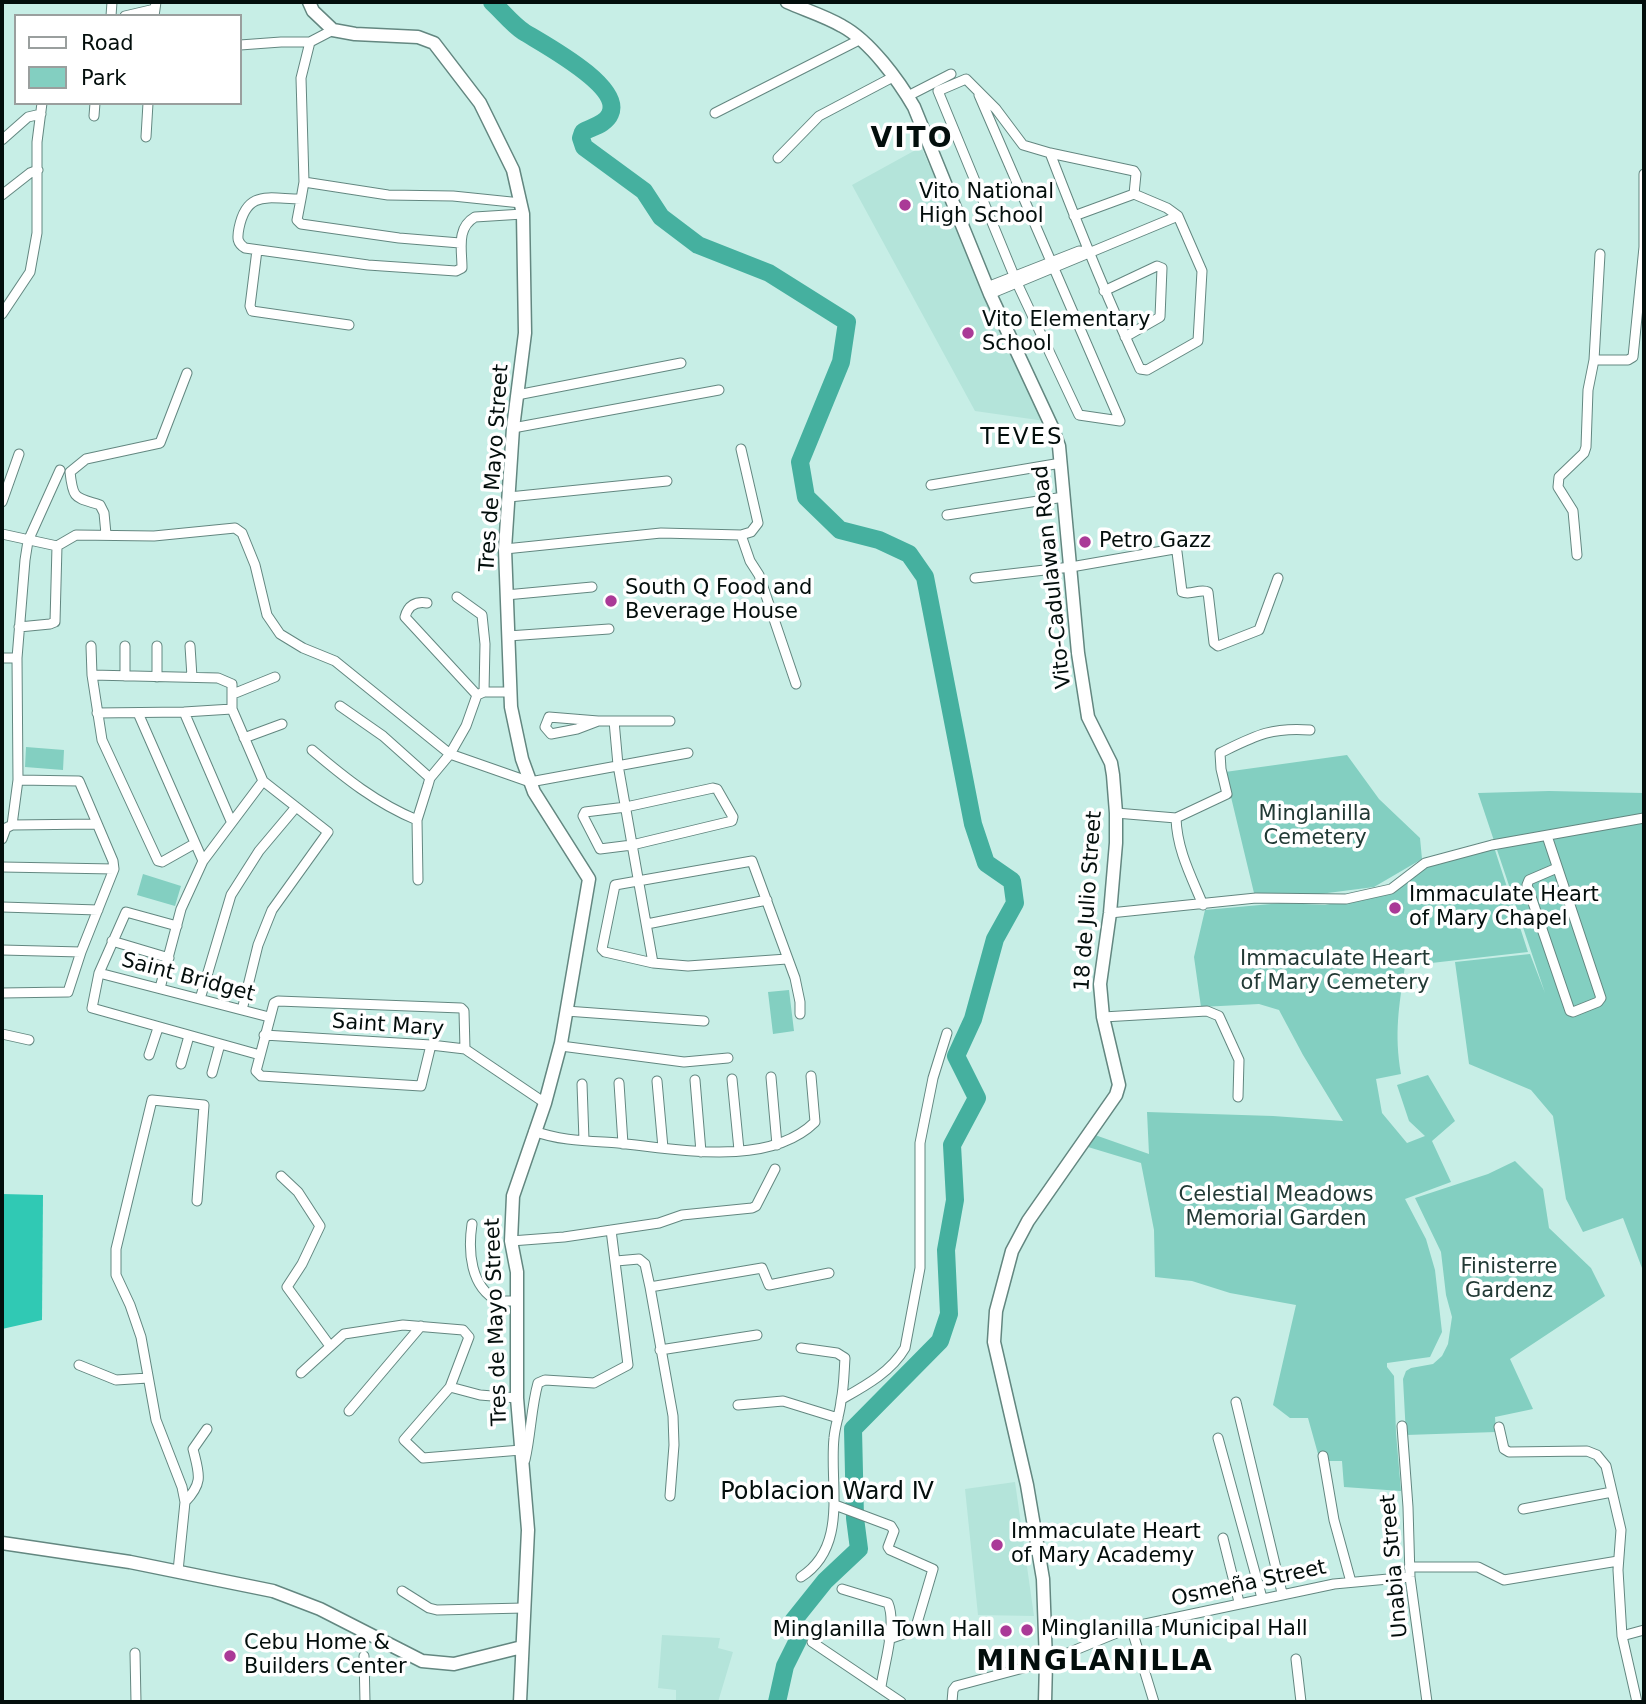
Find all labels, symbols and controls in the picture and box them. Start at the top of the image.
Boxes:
legend [14,14,242,105]
text: Road [81,31,134,55]
text: Park [81,66,126,90]
district label: VITO [871,123,953,157]
place label: Vito National High School [919,180,1054,230]
marker: Vito National High School [897,197,913,213]
place label: Vito Elementary School [982,308,1150,358]
marker: Vito Elementary School [960,325,976,341]
street label: Tres de Mayo Street [475,363,515,573]
district label: TEVES [981,424,1063,452]
street label: Vito-Cadulawan Road [1029,464,1077,690]
place label: Petro Gazz [1099,529,1211,555]
marker: Petro Gazz [1077,534,1093,550]
place label: South Q Food and Beverage House [625,576,812,626]
marker: South Q Food and Beverage House [603,593,619,609]
park label: Minglanilla Cemetery [1259,802,1371,852]
street label: 18 de Julio Street [1070,810,1108,992]
place label: Immaculate Heart of Mary Chapel [1409,883,1599,933]
marker: Immaculate Heart of Mary Chapel [1387,900,1403,916]
park label: Immaculate Heart of Mary Cemetery [1240,947,1430,997]
street label: Saint Bridget [119,948,257,1008]
street label: Saint Mary [331,1010,445,1042]
park label: Celestial Meadows Memorial Garden [1179,1183,1373,1233]
street label: Tres de Mayo Street [481,1218,513,1426]
park label: Finisterre Gardenz [1461,1255,1557,1305]
district label: Poblacion Ward Ⅳ [720,1479,934,1507]
street label: Unabia Street [1376,1493,1414,1639]
place label: Immaculate Heart of Mary Academy [1011,1520,1201,1570]
marker: Immaculate Heart of Mary Academy [989,1537,1005,1553]
street label: Osmeña Street [1169,1555,1329,1613]
place label: Minglanilla Municipal Hall [1041,1617,1308,1643]
place label: Minglanilla Town Hall [773,1618,992,1644]
marker: Minglanilla Municipal Hall [1019,1622,1035,1638]
marker: Minglanilla Town Hall [998,1623,1014,1639]
place label: Cebu Home & Builders Center [244,1631,407,1681]
district label: MINGLANILLA [978,1646,1212,1680]
marker: Cebu Home & Builders Center [222,1648,238,1664]

